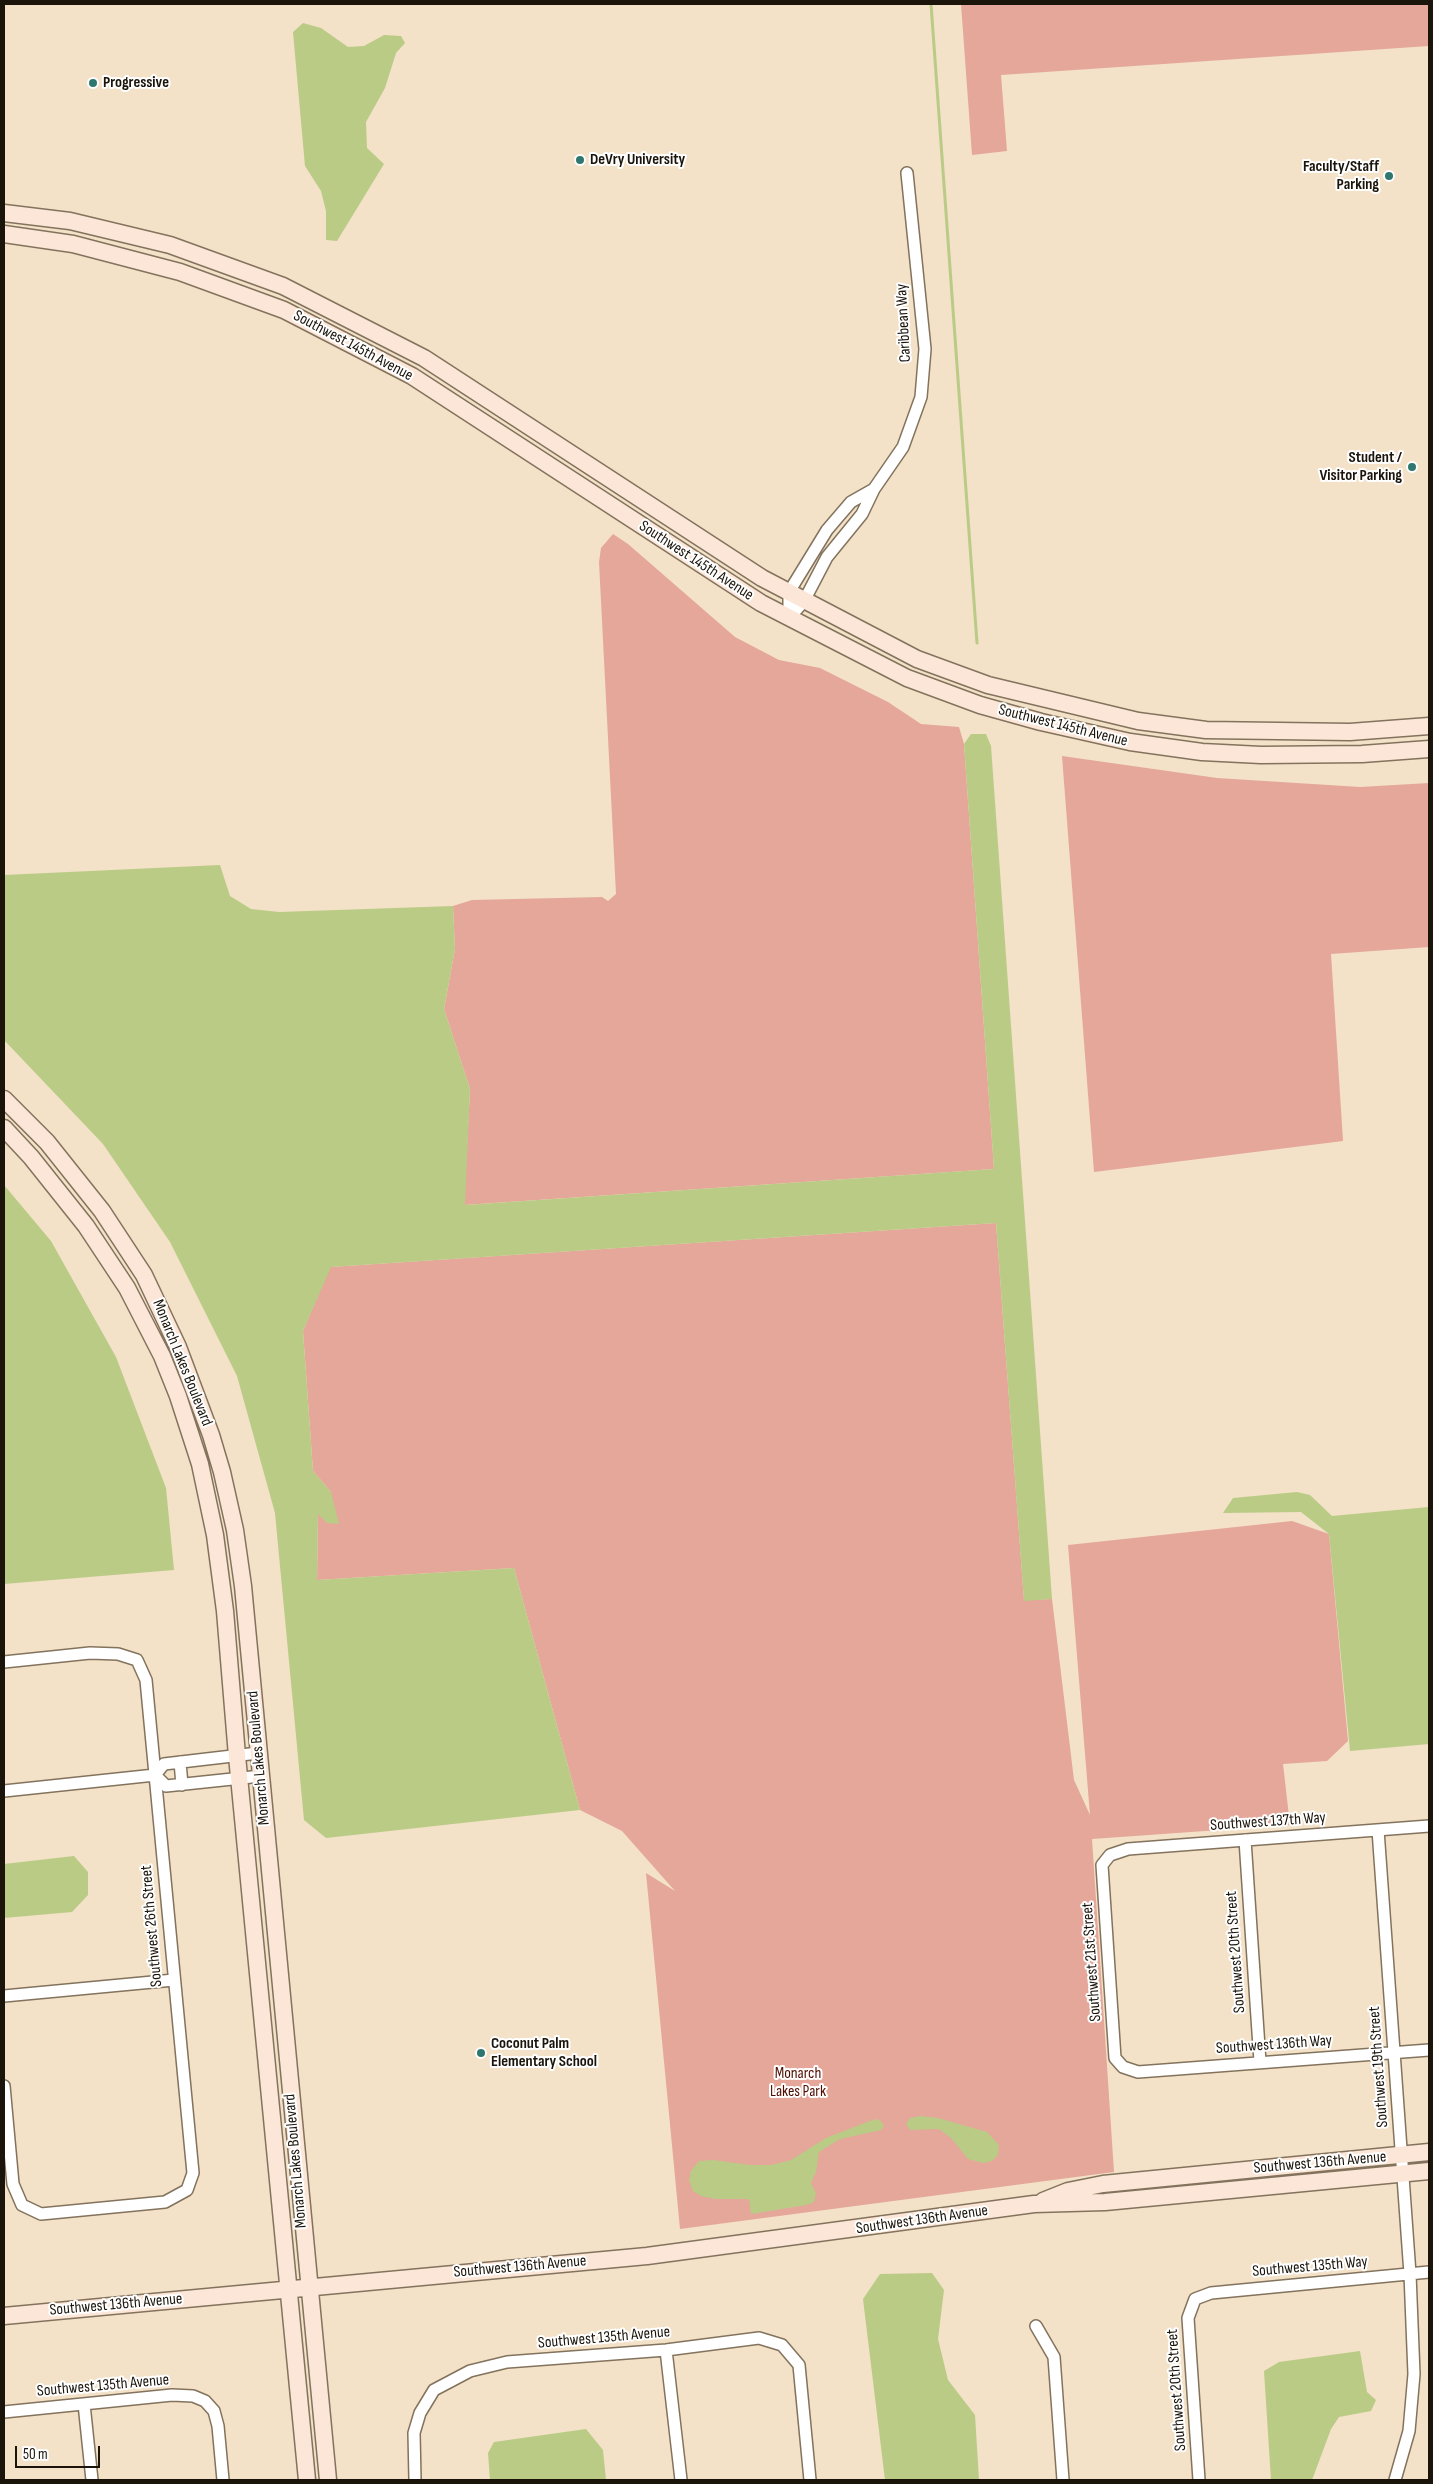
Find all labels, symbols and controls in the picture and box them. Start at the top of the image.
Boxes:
place label: Progressive [103,73,169,93]
marker: Progressive [87,77,99,89]
place label: DeVry University [590,150,685,170]
marker: DeVry University [574,154,586,166]
place label: Faculty/Staff Parking [1303,157,1379,195]
marker: Faculty/Staff Parking [1383,170,1395,182]
street label: Caribbean Way [892,283,916,363]
street label: Southwest 145th Avenue [290,306,416,386]
place label: Student / Visitor Parking [1320,448,1402,486]
marker: Student / Visitor Parking [1406,461,1418,473]
street label: Southwest 145th Avenue [635,517,757,605]
street label: Southwest 145th Avenue [996,701,1130,751]
street label: Monarch Lakes Boulevard [148,1297,216,1429]
street label: Monarch Lakes Boulevard [244,1690,274,1826]
street label: Southwest 137th Way [1210,1808,1326,1836]
street label: Southwest 26th Street [137,1864,167,1988]
street label: Southwest 20th Street [1222,1890,1250,2014]
street label: Southwest 21st Street [1078,1902,1106,2022]
street label: Southwest 19th Street [1365,2006,1393,2128]
street label: Southwest 136th Way [1215,2031,1333,2059]
place label: Coconut Palm Elementary School [491,2034,597,2072]
marker: Coconut Palm Elementary School [475,2047,487,2059]
park label: Monarch Lakes Park [770,2064,826,2102]
street label: Monarch Lakes Boulevard [281,2093,311,2229]
street label: Southwest 136th Avenue [1253,2148,1387,2178]
street label: Southwest 136th Avenue [855,2201,989,2239]
street label: Southwest 136th Avenue [453,2252,587,2282]
street label: Southwest 135th Way [1252,2252,1368,2282]
street label: Southwest 136th Avenue [49,2290,183,2320]
street label: Southwest 135th Avenue [537,2323,671,2353]
street label: Southwest 20th Street [1163,2328,1191,2452]
street label: Southwest 135th Avenue [36,2371,170,2401]
scale bar [18,2436,102,2468]
text: 50 m [23,2445,48,2464]

